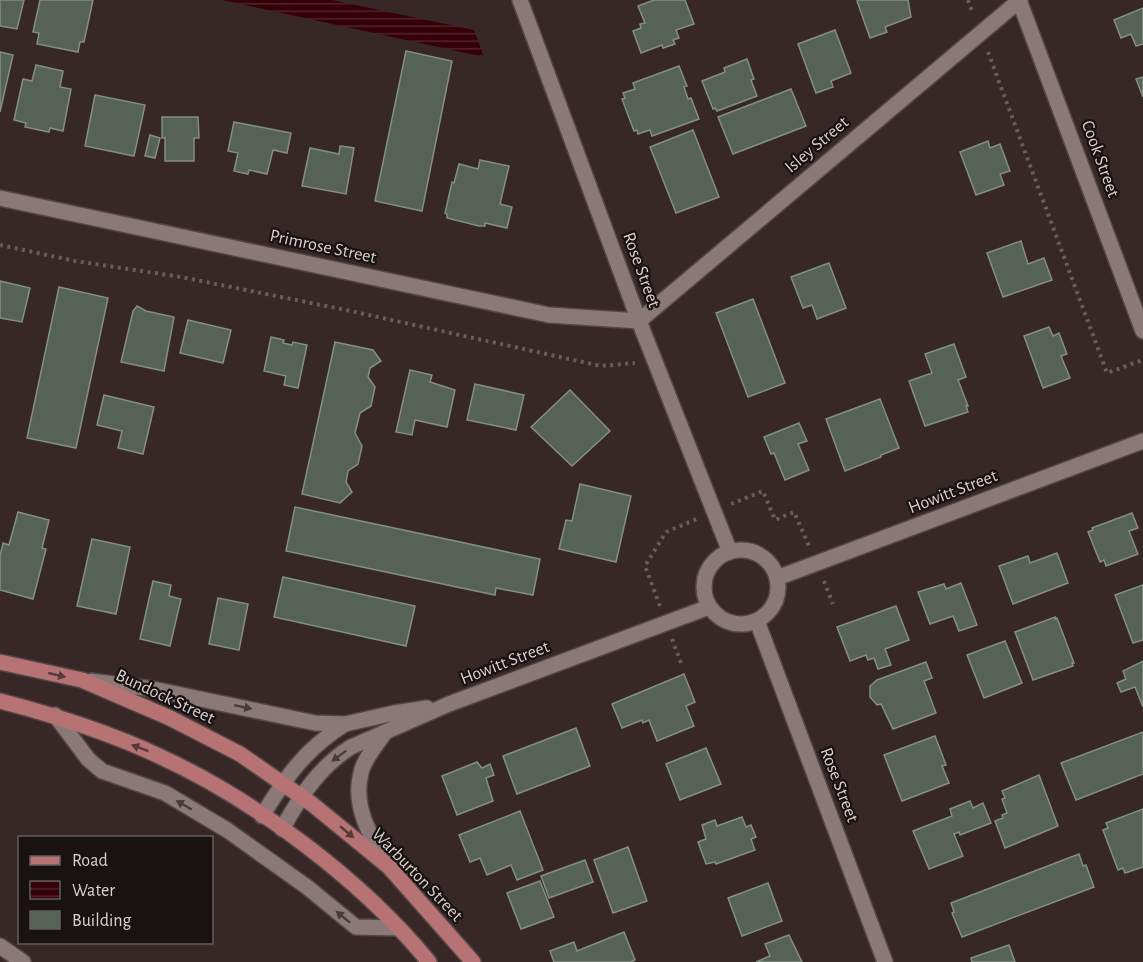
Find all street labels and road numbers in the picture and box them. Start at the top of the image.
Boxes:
street label: Isley Street [782,113,852,177]
street label: Cook Street [1078,118,1122,200]
street label: Primrose Street [268,227,378,267]
street label: Rose Street [619,230,663,310]
street label: Howitt Street [906,467,1000,517]
street label: Howitt Street [458,638,552,688]
street label: Bundock Street [113,666,217,728]
street label: Rose Street [817,745,862,825]
street label: Warburton Street [368,825,466,925]

